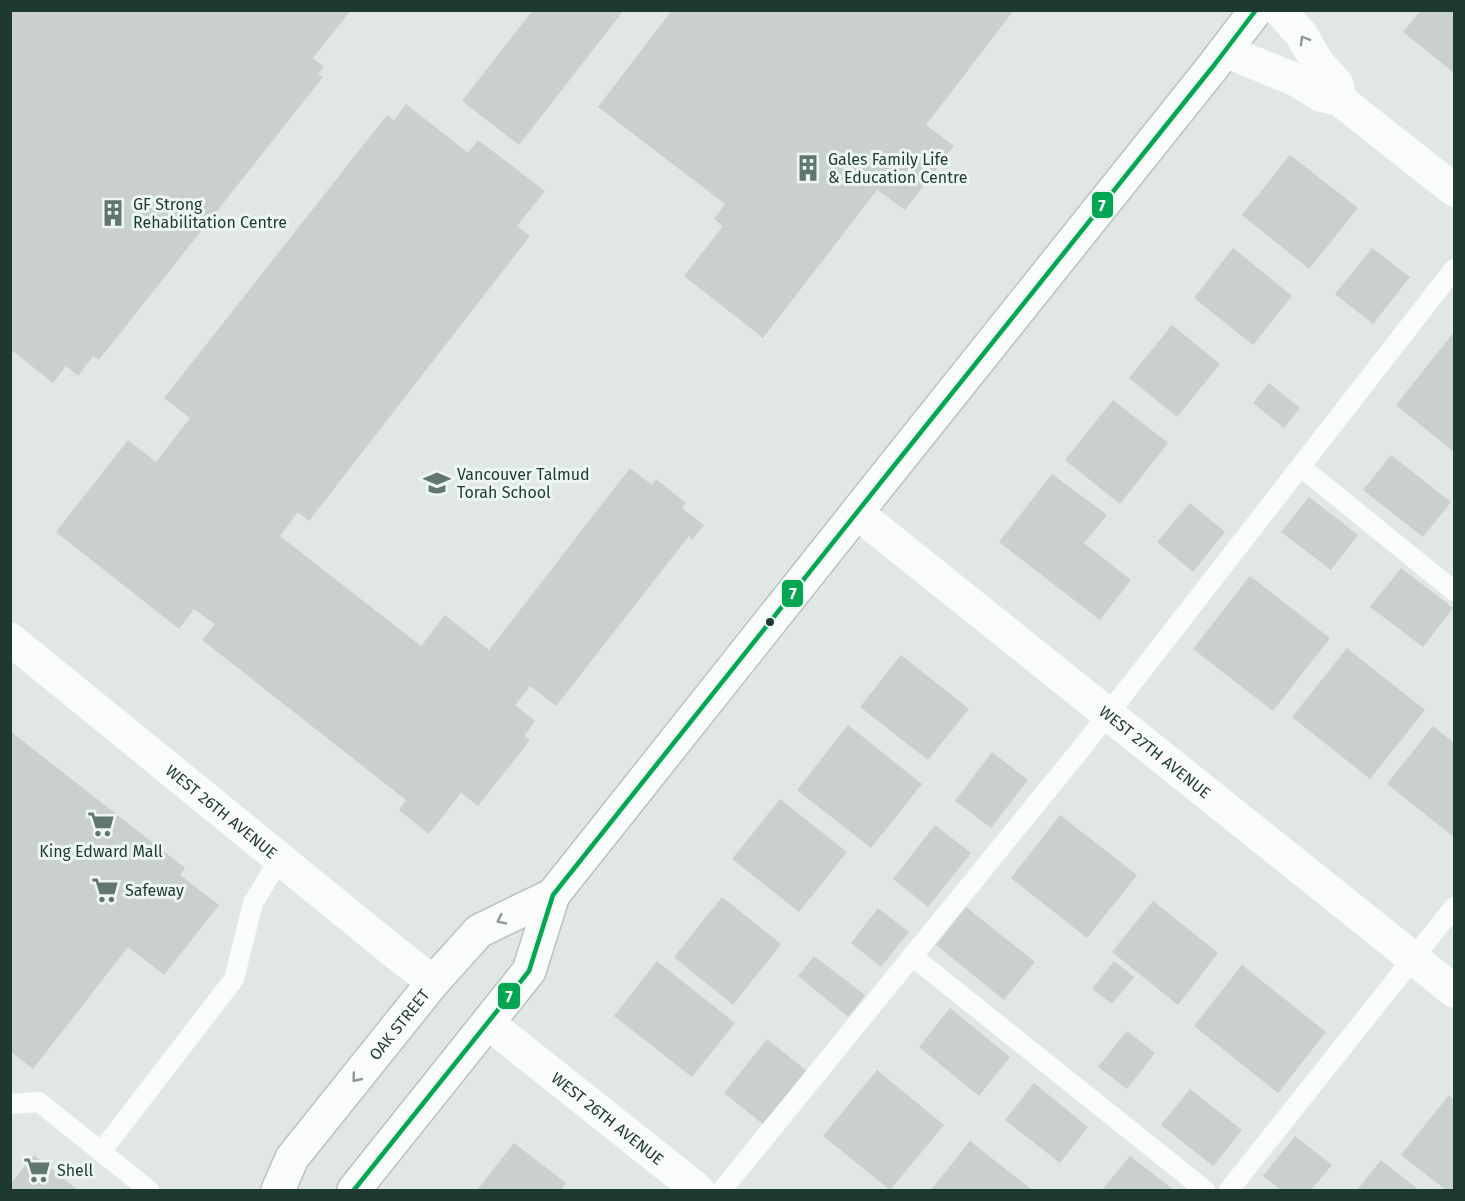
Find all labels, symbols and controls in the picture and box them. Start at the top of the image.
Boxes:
one-way arrow [1300,36,1311,47]
place label: Gales Family Life & Education Centre [828,150,967,187]
building icon: Gales Family Life & Education Centre [793,153,823,183]
line badge: 7 [1091,191,1114,219]
place label: GF Strong Rehabilitation Centre [133,195,287,232]
text: 7 [1098,196,1106,215]
building icon: GF Strong Rehabilitation Centre [98,198,128,228]
place label: Vancouver Talmud Torah School [457,465,590,502]
school or university icon: Vancouver Talmud Torah School [422,468,452,498]
line badge: 7 [781,579,804,608]
text: 7 [789,584,797,603]
unlabelled marker [764,616,776,628]
street label: WEST 27TH AVENUE [1096,701,1215,802]
street label: WEST 26TH AVENUE [162,760,281,862]
supermarket icon: King Edward Mall [86,809,116,839]
place label: King Edward Mall [39,842,163,861]
supermarket icon: Safeway [90,875,120,905]
place label: Safeway [125,881,184,900]
one-way arrow [496,913,507,925]
line badge: 7 [497,982,521,1010]
street label: OAK STREET [365,985,434,1064]
text: 7 [505,987,513,1006]
street label: WEST 26TH AVENUE [548,1068,668,1169]
one-way arrow [353,1071,364,1082]
supermarket icon: Shell [22,1155,52,1185]
place label: Shell [57,1161,94,1180]

